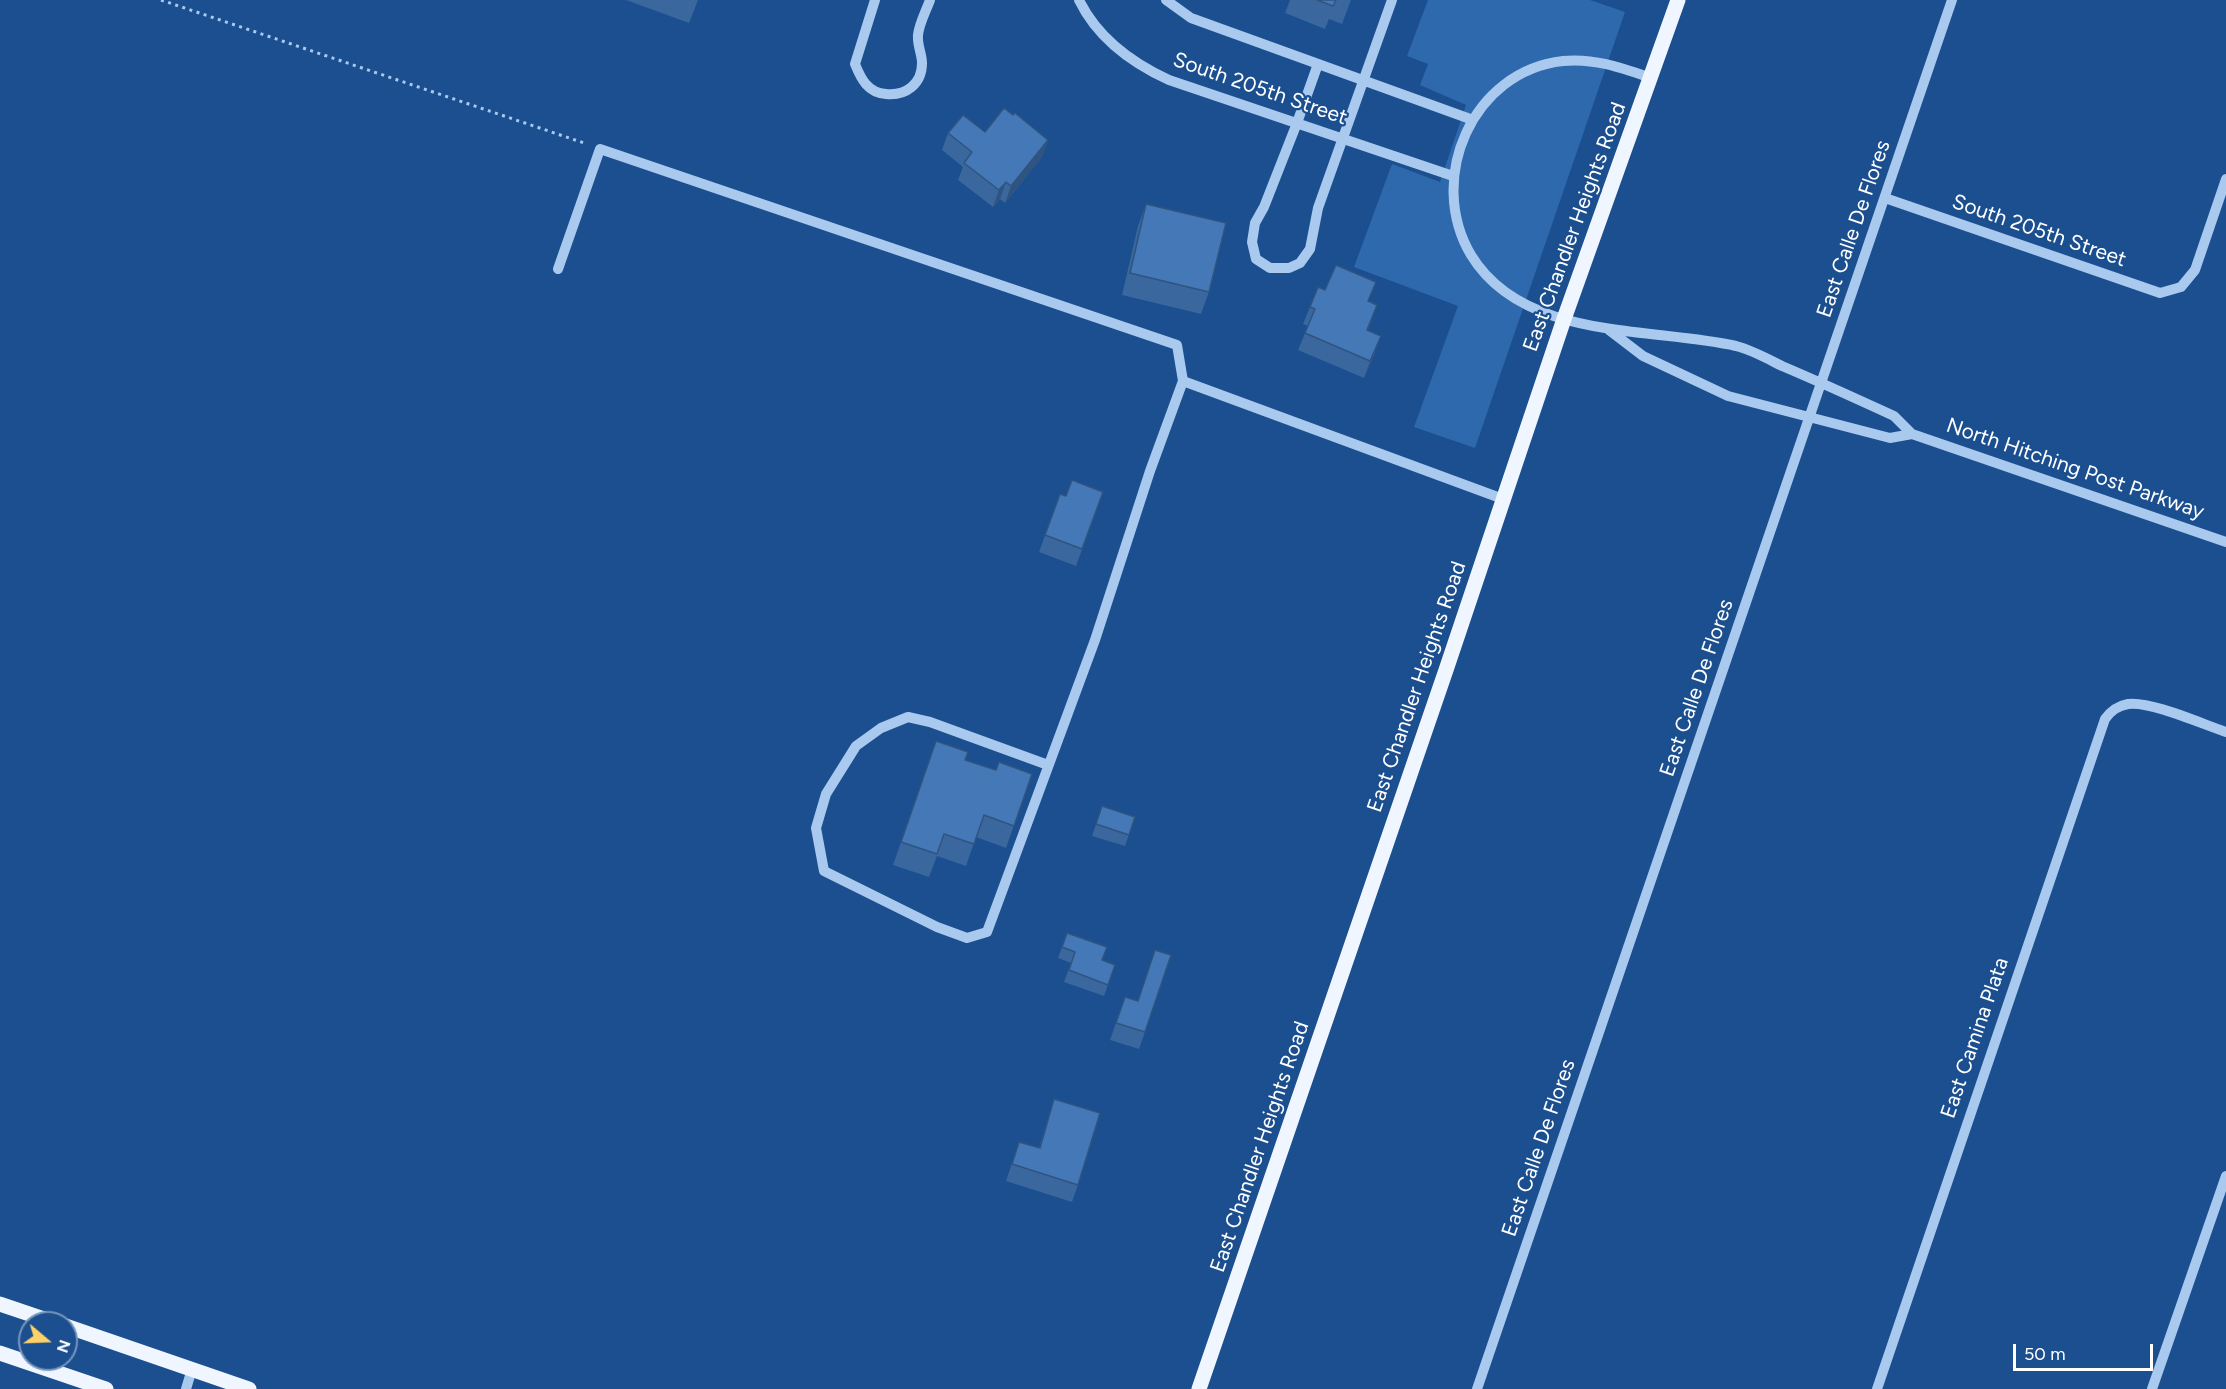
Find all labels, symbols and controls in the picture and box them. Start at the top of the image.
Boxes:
street label: South 205th Street [1170,47,1350,131]
street label: East Chandler Heights Road [1518,99,1632,355]
street label: East Calle De Flores [1812,137,1896,321]
street label: South 205th Street [1949,189,2129,273]
street label: North Hitching Post Parkway [1943,413,2207,525]
street label: East Chandler Heights Road [1362,558,1472,816]
street label: East Calle De Flores [1655,596,1739,780]
street label: East Camina Plata [1936,954,2014,1122]
street label: East Chandler Heights Road [1205,1018,1315,1276]
street label: East Calle De Flores [1497,1056,1581,1240]
north arrow [18,1311,78,1371]
scale bar [2016,1332,2156,1370]
text: N [53,1337,75,1355]
text: 50 m [2024,1343,2066,1365]

